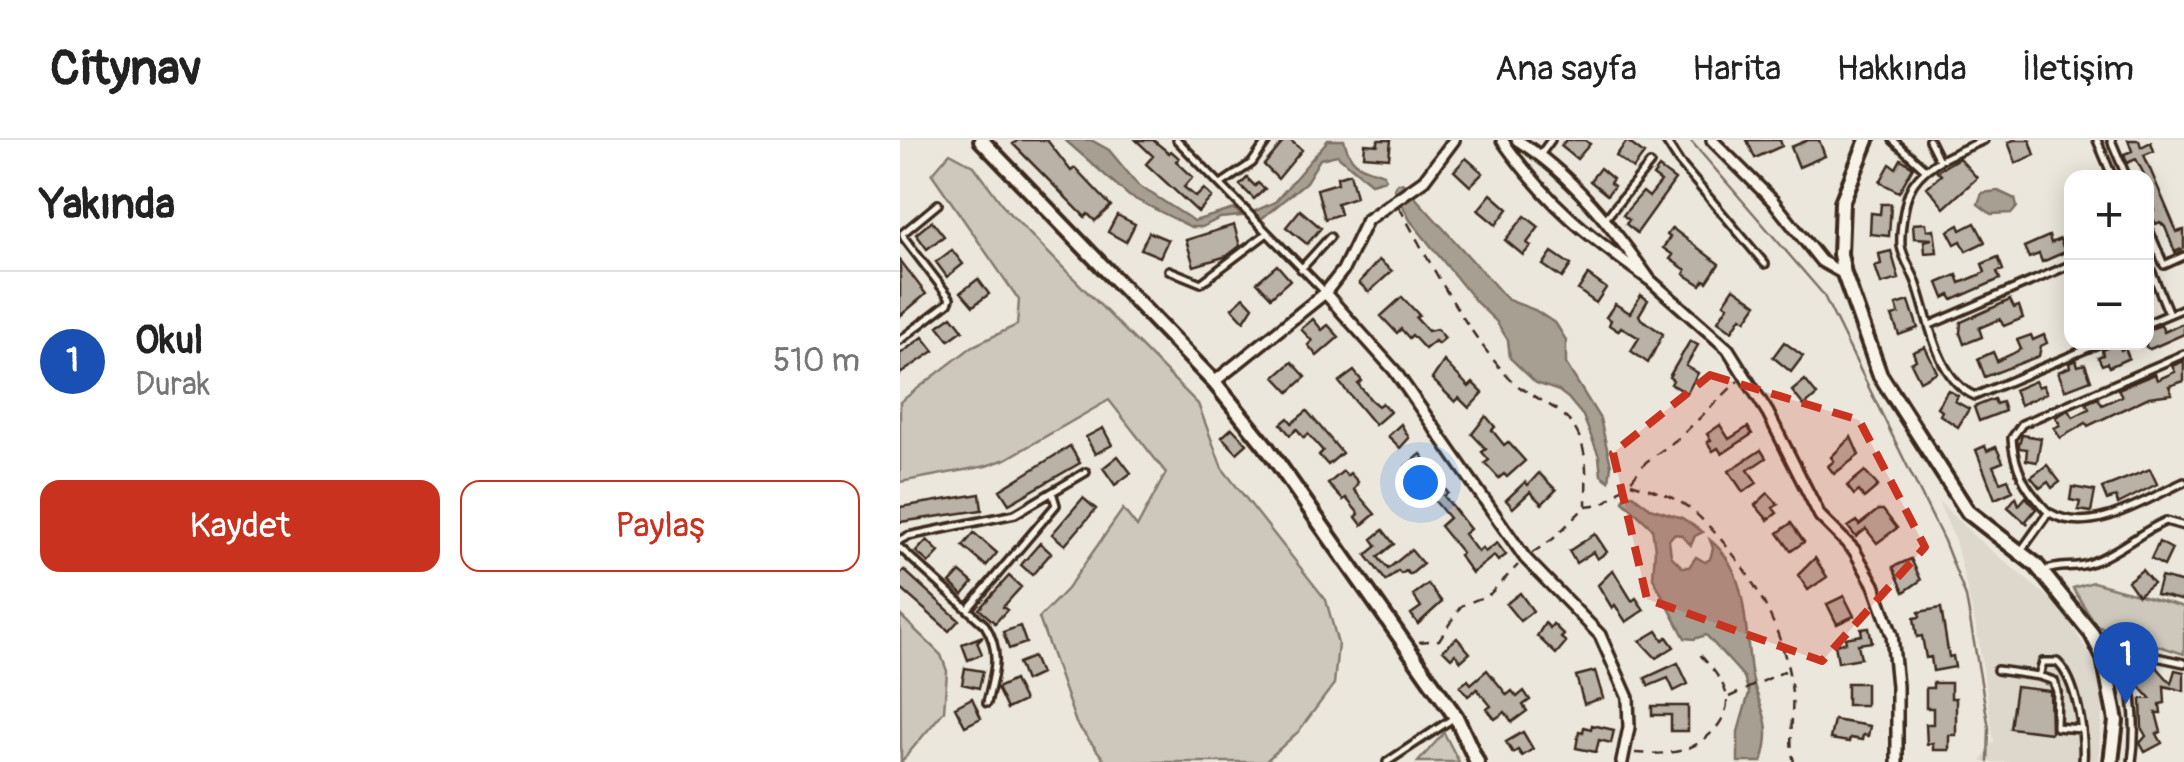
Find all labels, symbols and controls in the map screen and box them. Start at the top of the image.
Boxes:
text: Citynav [50,39,202,99]
text: Ana sayfa [1495,47,1637,91]
text: Harita [1692,47,1781,91]
text: Hakkında [1836,47,1967,91]
text: İletişim [2022,47,2134,91]
map controls [2064,170,2154,350]
button: + [2064,170,2154,260]
text: Yakında [40,179,175,231]
button: − [2064,260,2154,350]
text: Okul [135,317,203,365]
text: 1 [66,341,79,381]
text: 510 m [773,341,860,381]
text: Durak [135,365,210,405]
your location [1395,457,1446,508]
button: Kaydet [40,480,440,572]
button: Paylaş [460,480,860,572]
pin: 1 [2094,622,2158,704]

